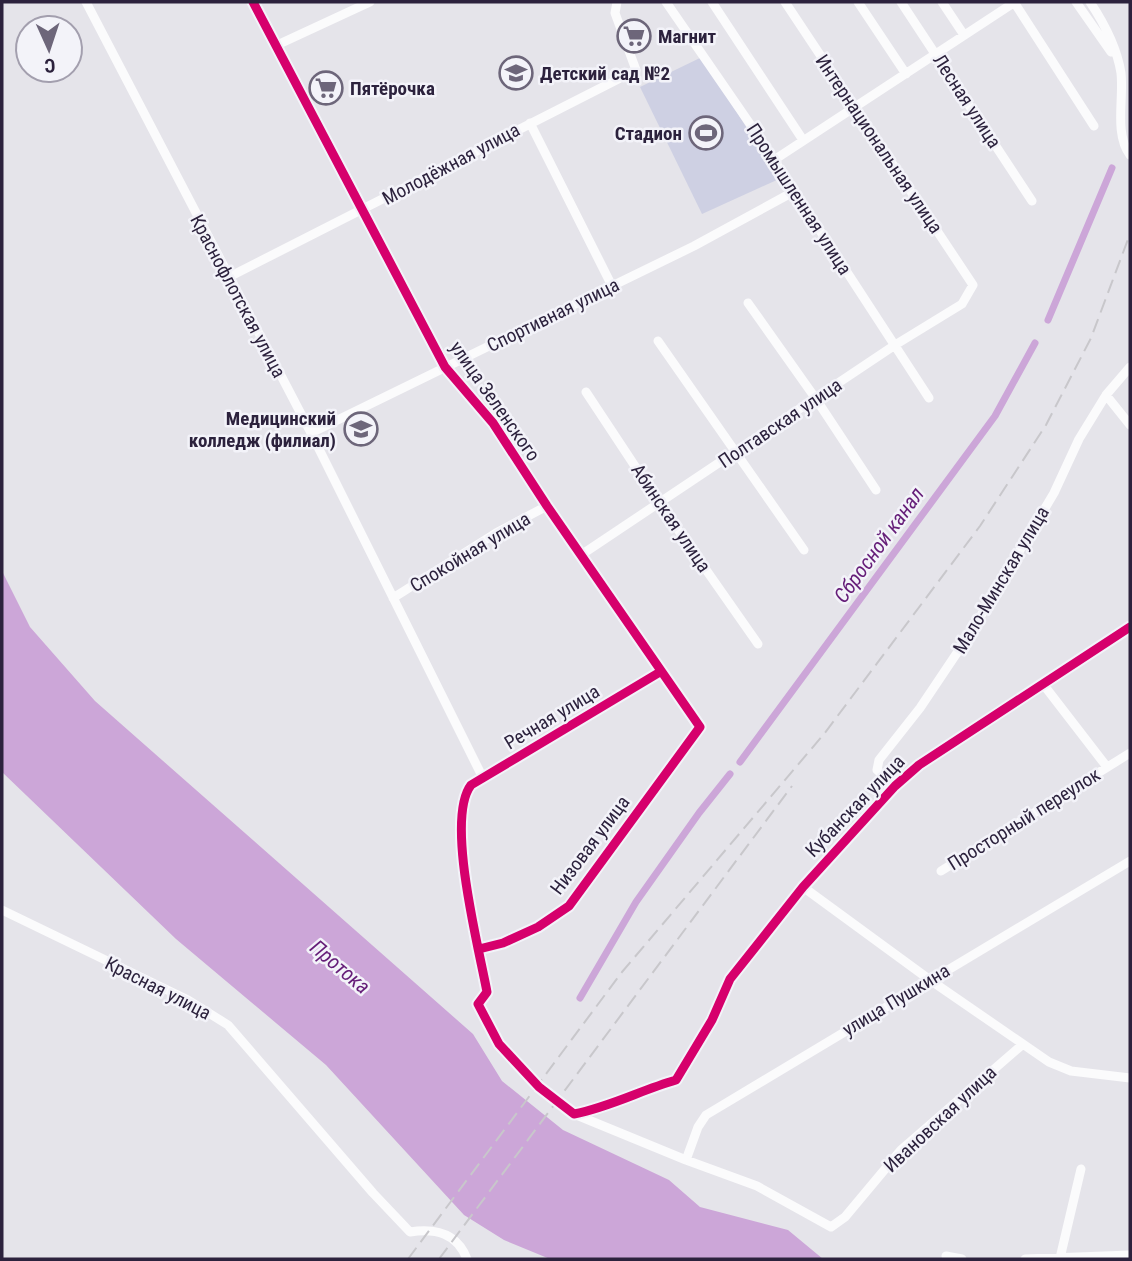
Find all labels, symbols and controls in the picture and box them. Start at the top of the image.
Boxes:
north arrow [14,14,84,84]
supermarket icon: Магнит [615,17,653,55]
place label: Магнит [658,25,716,48]
street label: Интернациональная улица [811,50,947,238]
street label: Лесная улица [928,50,1006,152]
text: С [44,54,56,77]
school or university icon: Детский сад №2 [497,54,535,92]
place label: Детский сад №2 [540,62,670,85]
supermarket icon: Пятёрочка [307,69,345,107]
place label: Пятёрочка [350,77,435,100]
sports icon: Стадион [687,114,725,152]
street label: Молодёжная улица [378,118,524,210]
street label: Промышленная улица [741,119,857,279]
place label: Стадион [615,122,682,145]
street label: Краснофлотская улица [185,210,291,382]
street label: Спортивная улица [483,273,623,357]
street label: улица Зеленского [445,337,545,465]
street label: Полтавская улица [714,373,846,473]
place label: Медицинский колледж (филиал) [189,407,336,452]
school or university icon: Медицинский колледж (филиал) [342,410,380,448]
street label: Абинская улица [626,459,716,577]
water label: Сбросной канал [829,483,929,607]
street label: Мало-Минская улица [948,502,1054,658]
street label: Спокойная улица [406,507,534,597]
street label: Речная улица [500,680,604,754]
street label: Кубанская улица [801,750,909,862]
street label: Просторный переулок [944,763,1104,875]
street label: Низовая улица [545,791,635,899]
water label: Протока [305,935,375,999]
street label: Красная улица [101,951,215,1025]
street label: улица Пушкина [838,959,954,1041]
street label: Ивановская улица [879,1061,1001,1177]

